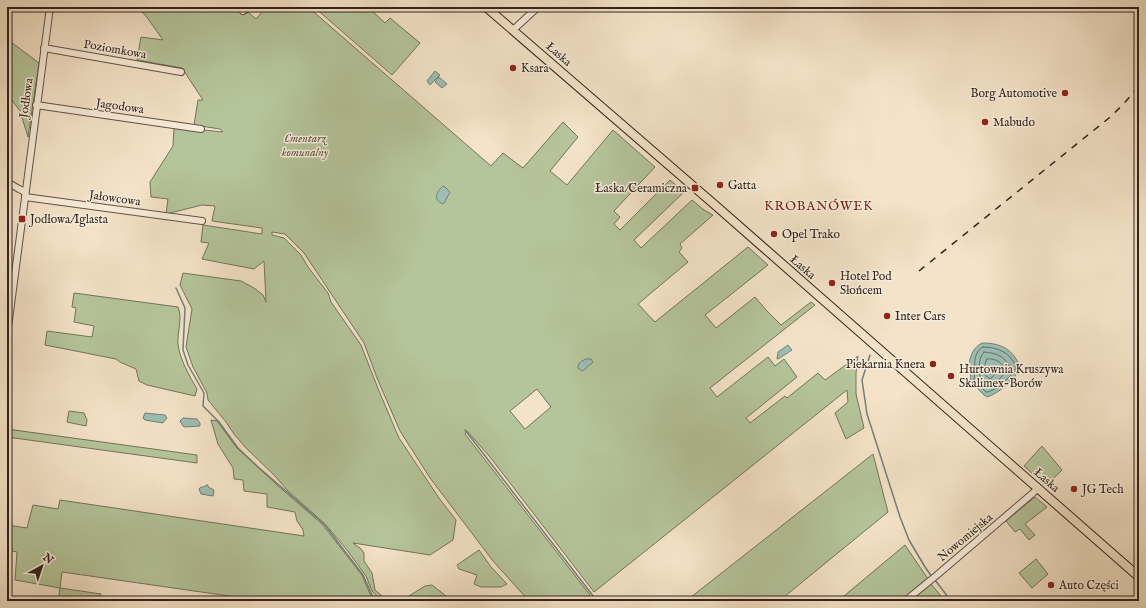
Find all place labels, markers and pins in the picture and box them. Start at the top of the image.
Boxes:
place label: Ksara [521,61,549,76]
marker: Ksara [508,63,518,73]
place label: Borg Automotive [970,86,1057,101]
marker: Borg Automotive [1060,88,1070,98]
place label: Mabudo [993,115,1035,130]
marker: Mabudo [980,117,990,127]
place label: Gatta [728,178,757,193]
marker: Gatta [715,180,725,190]
place label: Łaska/Ceramiczna [595,181,688,196]
marker: Łaska/Ceramiczna [690,183,700,193]
place label: Jodłowa/Iglasta [28,212,109,228]
marker: Jodłowa/Iglasta [17,214,27,224]
place label: Opel Trako [782,227,841,243]
marker: Opel Trako [769,229,779,239]
place label: Hotel Pod Słońcem [840,269,892,298]
marker: Hotel Pod Słońcem [827,278,837,288]
place label: Inter Cars [895,309,946,324]
marker: Inter Cars [882,311,892,321]
place label: Piekarnia Knera [846,357,926,372]
marker: Piekarnia Knera [928,359,938,369]
place label: Hurtownia Kruszywa Skalimex-Borów [959,362,1064,391]
marker: Hurtownia Kruszywa Skalimex-Borów [946,371,956,381]
place label: JG Tech [1080,482,1124,498]
marker: JG Tech [1069,484,1079,494]
place label: Auto Części [1058,578,1119,593]
marker: Auto Części [1046,580,1056,590]

